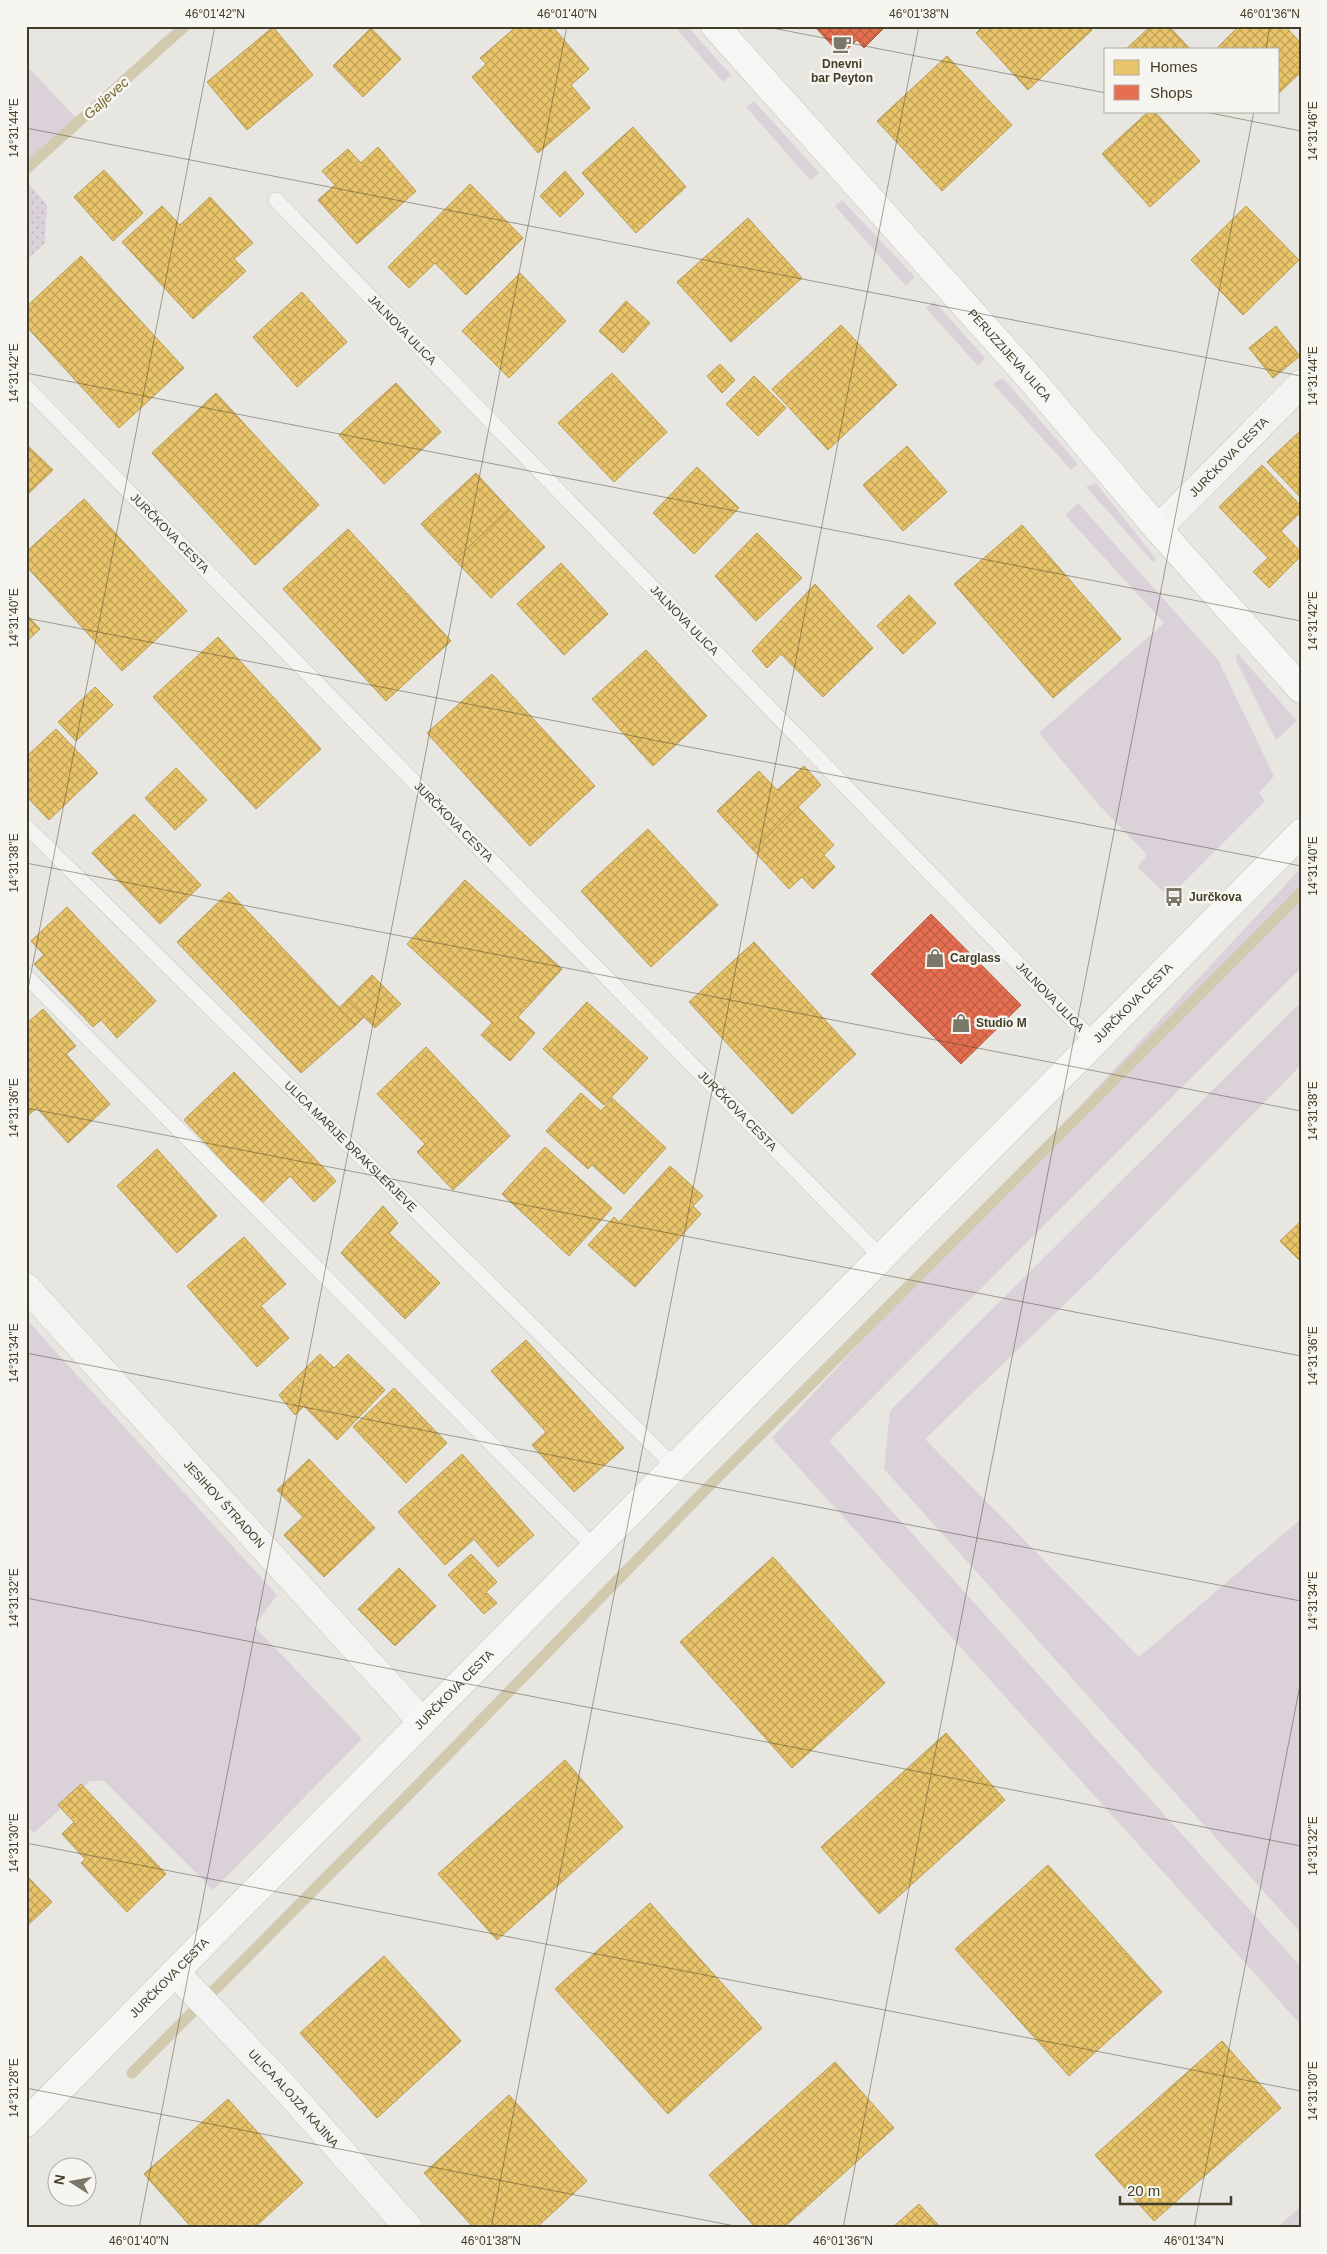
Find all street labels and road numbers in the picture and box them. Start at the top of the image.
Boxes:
street label: JALNOVA ULICA [365,292,439,368]
street label: PERUZZIJEVA ULICA [965,306,1054,405]
street label: JURČKOVA CESTA [1187,414,1271,500]
street label: JURČKOVA CESTA [127,490,212,576]
street label: JALNOVA ULICA [647,582,721,658]
street label: JURČKOVA CESTA [411,779,496,865]
street label: JALNOVA ULICA [1013,959,1087,1035]
street label: JURČKOVA CESTA [1091,960,1176,1046]
street label: JURČKOVA CESTA [695,1068,780,1154]
street label: ULICA MARIJE DRAKSLERJEVE [281,1078,419,1215]
street label: JESIHOV ŠTRADON [181,1458,268,1551]
street label: JURČKOVA CESTA [412,1647,496,1733]
street label: JURČKOVA CESTA [127,1935,212,2021]
street label: ULICA ALOJZA KAJINA [245,2047,342,2150]

